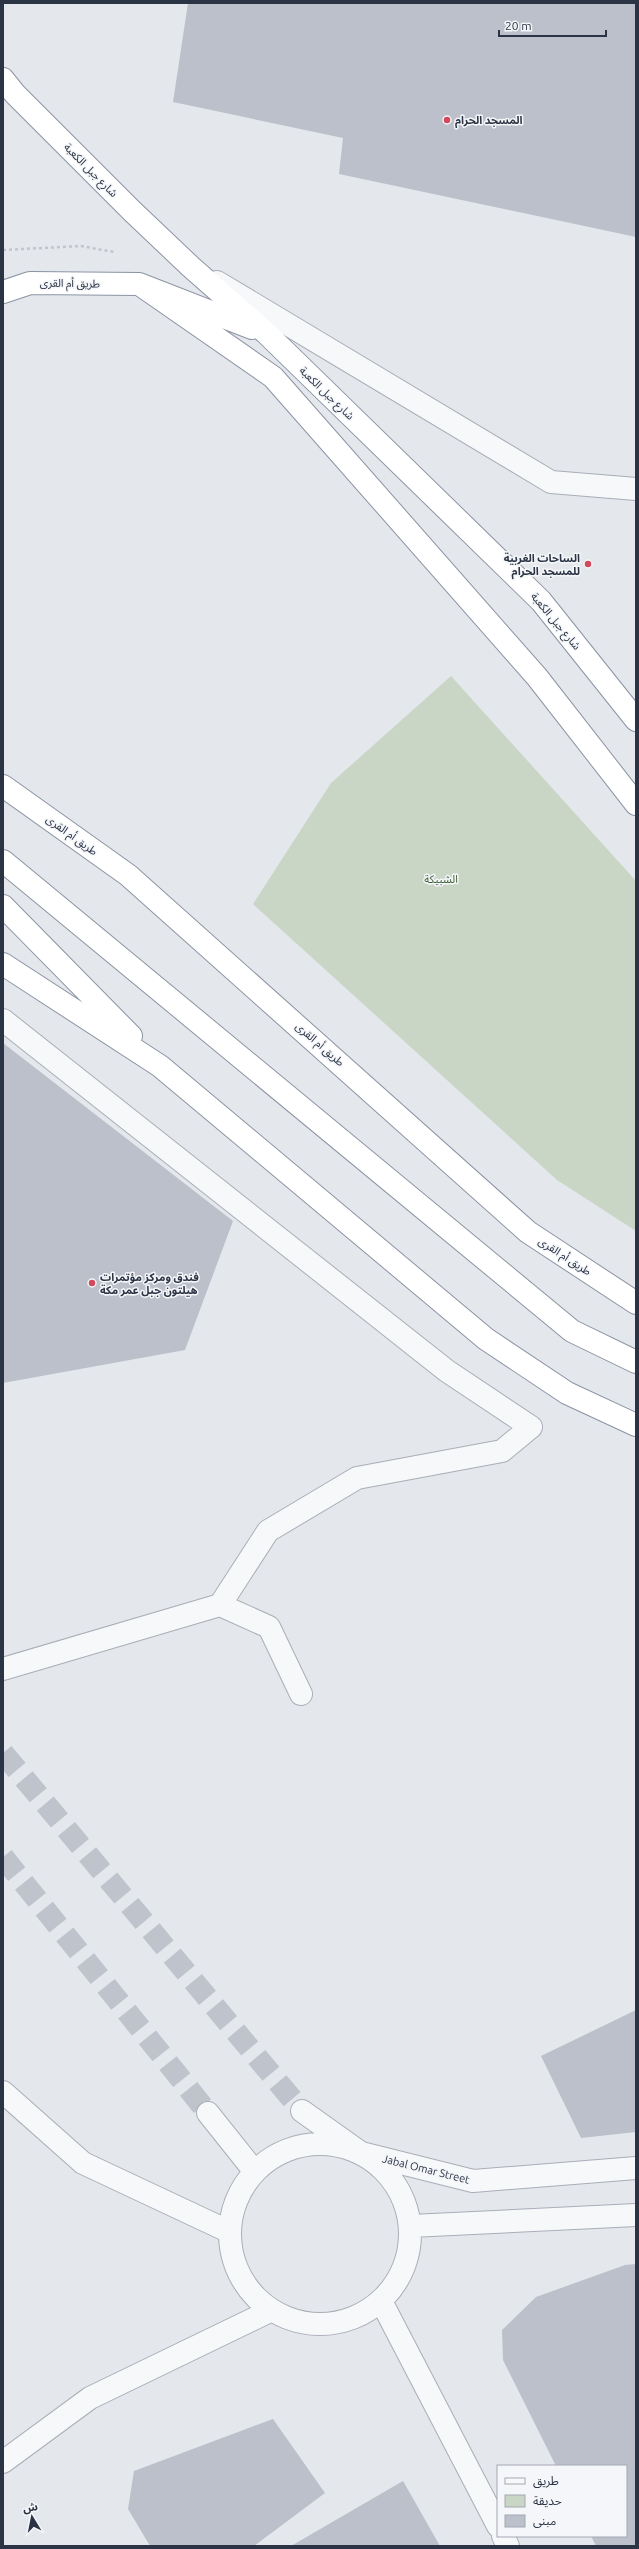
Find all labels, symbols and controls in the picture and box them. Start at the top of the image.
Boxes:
scale bar [499,12,606,38]
text: 20 m [505,19,532,32]
place label: المسجد الحرام [455,114,523,129]
marker: المسجد الحرام [442,115,452,125]
street label: شارع جبل الكعبة [60,141,120,201]
street label: طريق أم القرى [40,276,100,292]
street label: شارع جبل الكعبة [296,364,357,424]
place label: الساحات الغربية للمسجد الحرام [504,552,580,580]
marker: الساحات الغربية للمسجد الحرام [583,559,593,569]
street label: شارع جبل الكعبة [527,590,584,653]
street label: طريق أم القرى [43,812,100,859]
park label: الشبيكة [424,873,458,886]
street label: طريق أم القرى [292,1019,347,1070]
street label: طريق أم القرى [535,1234,594,1279]
place label: فندق ومركز مؤتمرات هيلتون جبل عمر مكة [100,1271,199,1297]
marker: فندق ومركز مؤتمرات هيلتون جبل عمر مكة [87,1278,97,1288]
street label: Jabal Omar Street [381,2152,472,2186]
legend [497,2465,627,2537]
text: طريق [533,2474,559,2489]
text: حديقة [533,2494,562,2508]
north arrow [12,2497,52,2537]
text: ش [22,2500,39,2515]
text: مبنى [533,2514,556,2528]

